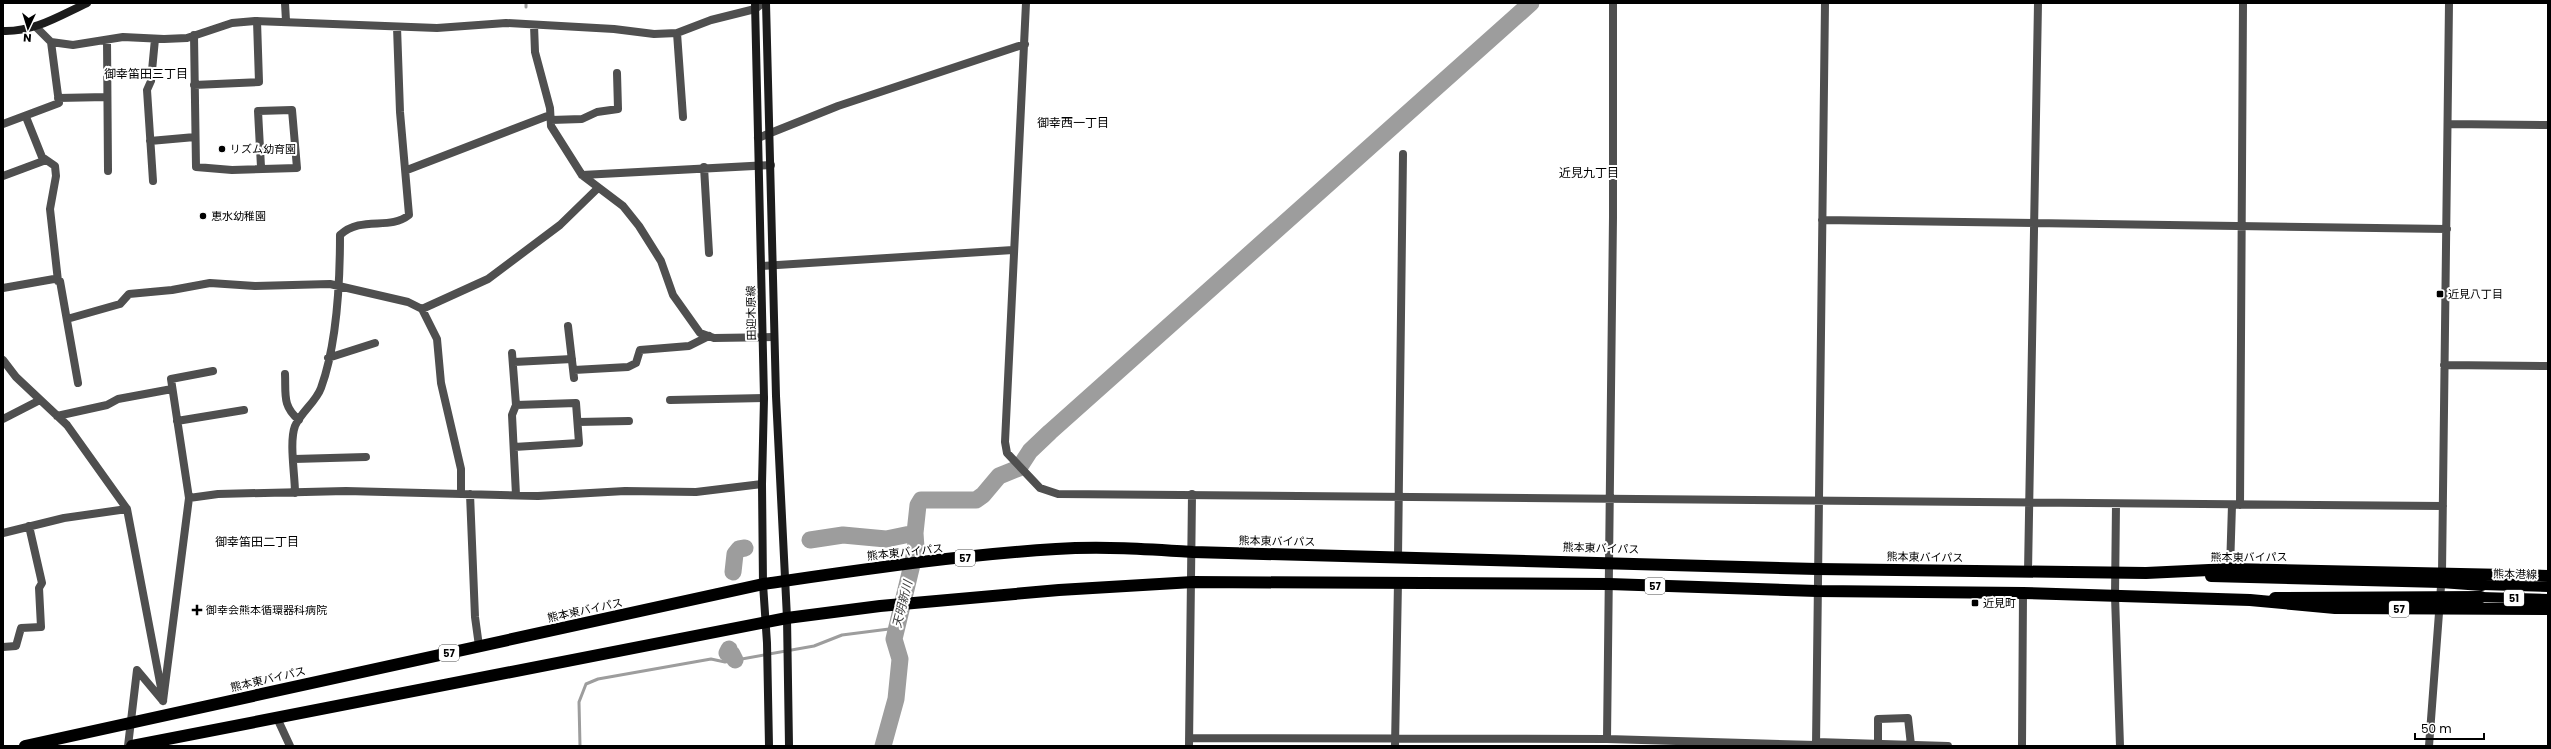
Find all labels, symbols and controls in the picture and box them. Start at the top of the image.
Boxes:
north arrow [8,8,48,48]
text: N [23,30,32,46]
district label: 御幸笛田三丁目 [104,65,188,82]
district label: 御幸西一丁目 [1037,114,1109,131]
place label: リズム幼育園 [230,141,296,157]
marker: リズム幼育園 [217,144,227,154]
district label: 近見九丁目 [1559,164,1619,181]
place label: 恵水幼稚園 [211,208,266,224]
marker: 恵水幼稚園 [198,211,208,221]
street label: 田迎木原線 [743,285,759,341]
place label: 近見八丁目 [2448,286,2503,302]
marker: 近見八丁目 [2435,289,2445,299]
street label: 熊本東バイパス [1238,532,1316,550]
district label: 御幸笛田二丁目 [215,533,299,550]
street label: 熊本東バイパス [1562,539,1640,557]
street label: 熊本東バイパス [866,540,944,564]
street label: 熊本東バイパス [1886,548,1964,566]
street label: 熊本東バイパス [2211,549,2287,565]
road number: 57 [955,550,975,566]
street label: 熊本港線 [2493,566,2537,582]
water label: 天明新川 [888,577,917,629]
road number: 57 [1645,578,1665,594]
road number: 51 [2504,590,2524,606]
street label: 熊本東バイパス [546,594,624,626]
place label: 近見町 [1983,595,2016,611]
marker: 近見町 [1970,598,1980,608]
road number: 57 [2389,601,2409,617]
place label: 御幸会熊本循環器科病院 [205,602,327,618]
marker: 御幸会熊本循環器科病院 [191,604,203,616]
road number: 57 [439,645,459,661]
street label: 熊本東バイパス [229,663,307,695]
scale bar [2415,715,2484,741]
text: 50 m [2421,720,2452,737]

